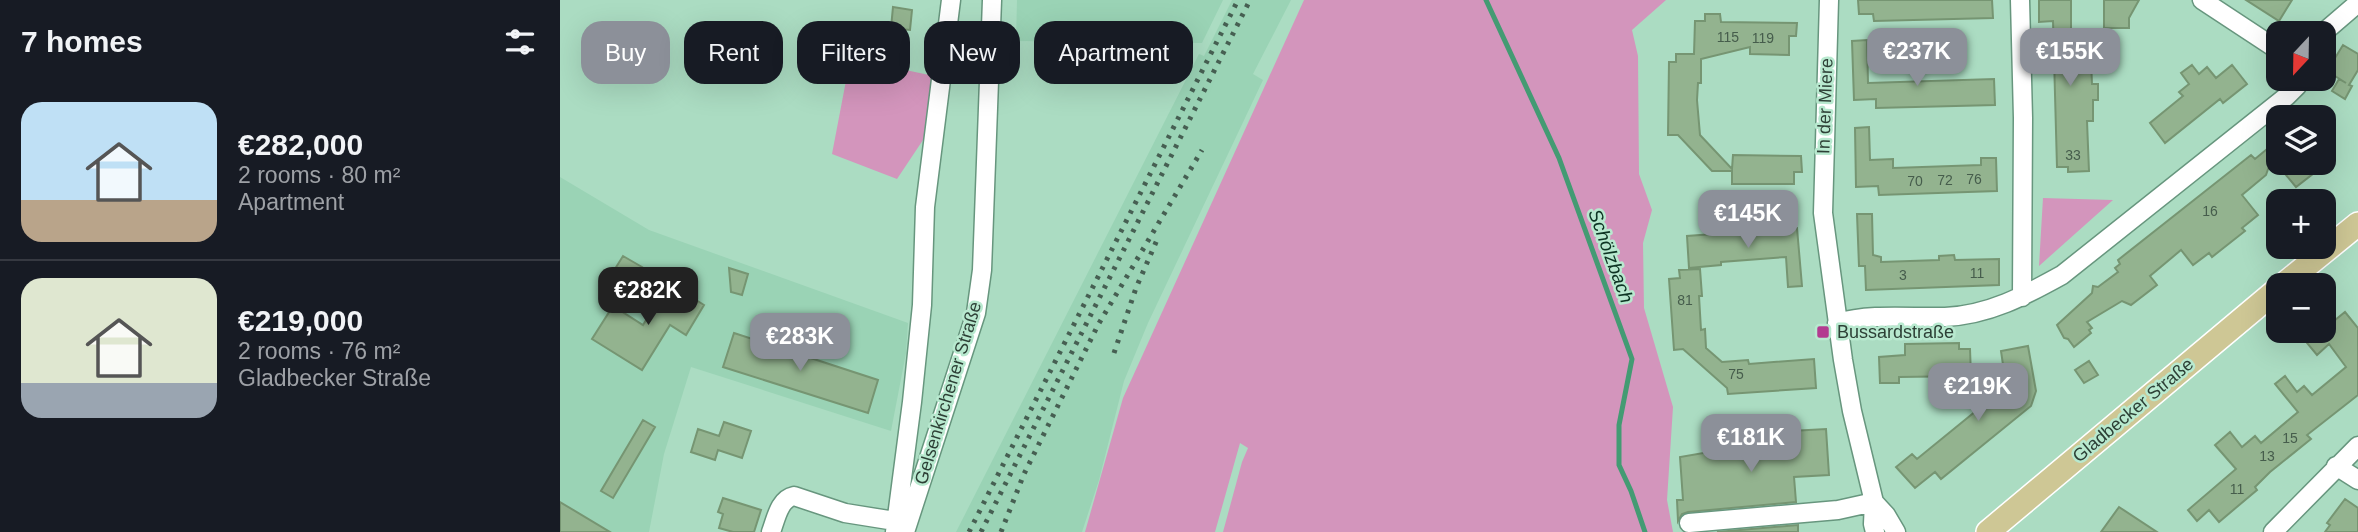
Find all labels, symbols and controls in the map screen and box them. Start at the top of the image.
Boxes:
chip: Buy [581,21,670,84]
chip: Rent [684,21,783,84]
chip: Filters [797,21,910,84]
chip: New [924,21,1020,84]
chip: Apartment [1034,21,1193,84]
north arrow [2266,21,2336,91]
map controls [2266,21,2336,343]
icon: filters [501,23,539,61]
text: 7 homes [21,25,143,58]
pin: €237K [1868,28,1966,88]
pin: €155K [2021,28,2119,88]
house number: 115 [1717,29,1739,45]
house number: 119 [1752,30,1774,46]
text: €237K [1883,38,1951,64]
text: €155K [2036,38,2104,64]
street label: In der Miere [1813,58,1837,154]
button: layers [2266,105,2336,175]
text: €282,000 [238,128,363,161]
icon: home [77,130,161,214]
house number: 33 [2065,147,2081,163]
text: 2 rooms · 80 m² [238,162,400,188]
house number: 76 [1966,171,1982,187]
house number: 72 [1937,172,1953,188]
house number: 70 [1907,173,1923,189]
text: Apartment [238,189,344,215]
button: + [2266,189,2336,259]
pin: €145K [1699,190,1797,250]
text: €145K [1714,200,1782,226]
house number: 16 [2202,203,2218,219]
water label: Schölzbach [1584,206,1638,306]
house number: 11 [1970,265,1984,281]
house number: 3 [1899,267,1907,283]
pin: €282K [599,268,697,327]
button: − [2266,273,2336,343]
text: €282K [614,277,682,303]
house number: 81 [1677,292,1693,308]
street label: Gelsenkirchener Straße [911,299,985,487]
text: €219,000 [238,304,363,337]
icon: home [77,306,161,390]
pin: €283K [751,314,849,373]
place label: Bussardstraße [1837,322,1954,342]
text: €283K [766,323,834,349]
marker: Bussardstraße [1815,324,1831,340]
text: 2 rooms · 76 m² [238,338,400,364]
street label: Gladbecker Straße [2069,354,2197,466]
pin: €219K [1929,364,2027,423]
text: Gladbecker Straße [238,365,431,391]
house number: 75 [1728,366,1744,382]
text: €219K [1944,373,2012,399]
pin: €181K [1702,414,1800,474]
text: €181K [1717,424,1785,450]
house number: 15 [2282,430,2298,446]
house number: 13 [2259,448,2275,464]
house number: 11 [2230,481,2244,497]

